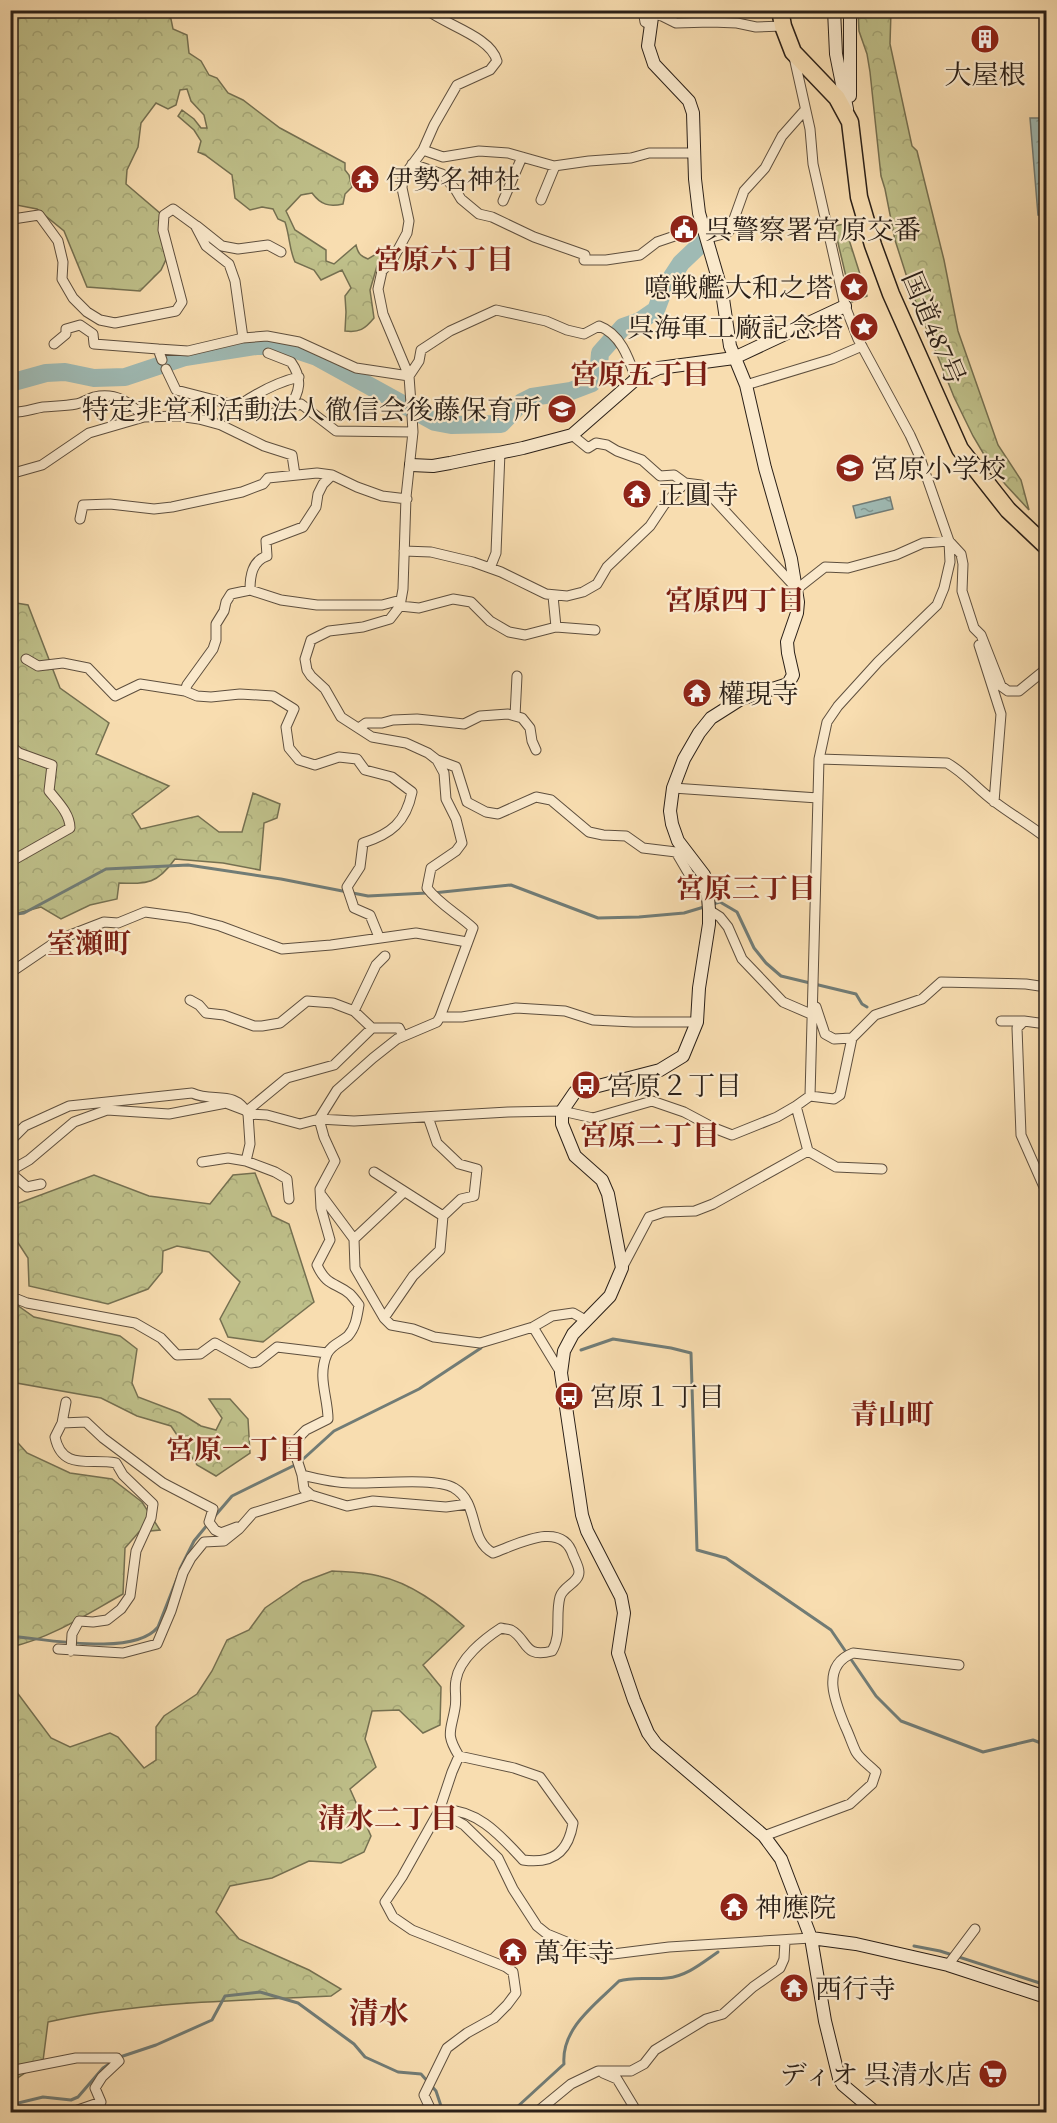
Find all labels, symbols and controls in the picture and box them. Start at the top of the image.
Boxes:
building icon: 大屋根 [969,23,1001,55]
place label: 大屋根 [945,57,1026,92]
place label: 伊勢名神社 [386,162,521,197]
temple icon: 伊勢名神社 [349,163,381,195]
place label: 呉警察署宮原交番 [705,212,921,247]
public building icon: 呉警察署宮原交番 [668,213,700,245]
district label: 宮原六丁目 [374,241,514,277]
street label: 国道487号 [894,266,974,390]
place label: 噫戦艦大和之塔 [644,270,833,305]
place icon: 噫戦艦大和之塔 [838,271,870,303]
place label: 呉海軍工廠記念塔 [627,310,843,345]
place icon: 呉海軍工廠記念塔 [848,311,880,343]
district label: 宮原五丁目 [570,356,710,392]
place label: 特定非営利活動法人徹信会後藤保育所 [82,392,541,427]
school or university icon: 特定非営利活動法人徹信会後藤保育所 [546,393,578,425]
place label: 宮原小学校 [871,451,1006,486]
school or university icon: 宮原小学校 [834,452,866,484]
place label: 正圓寺 [658,477,739,512]
temple icon: 正圓寺 [621,478,653,510]
district label: 宮原四丁目 [665,582,805,618]
place label: 權現寺 [718,676,799,711]
temple icon: 權現寺 [681,677,713,709]
district label: 宮原三丁目 [676,870,816,906]
district label: 室瀬町 [47,925,131,961]
place label: 宮原２丁目 [607,1068,742,1103]
bus stop icon: 宮原２丁目 [570,1069,602,1101]
district label: 宮原二丁目 [580,1117,720,1153]
place label: 宮原１丁目 [590,1379,725,1414]
bus stop icon: 宮原１丁目 [553,1380,585,1412]
district label: 青山町 [850,1396,934,1432]
district label: 宮原一丁目 [166,1431,306,1467]
district label: 清水二丁目 [318,1800,458,1836]
place label: 神應院 [755,1890,836,1925]
temple icon: 神應院 [718,1891,750,1923]
place label: 萬年寺 [534,1935,615,1970]
temple icon: 萬年寺 [497,1936,529,1968]
place label: 西行寺 [815,1971,896,2006]
temple icon: 西行寺 [778,1972,810,2004]
district label: 清水 [349,1993,409,2032]
place label: ディオ 呉清水店 [780,2057,972,2092]
supermarket icon: ディオ 呉清水店 [977,2058,1009,2090]

